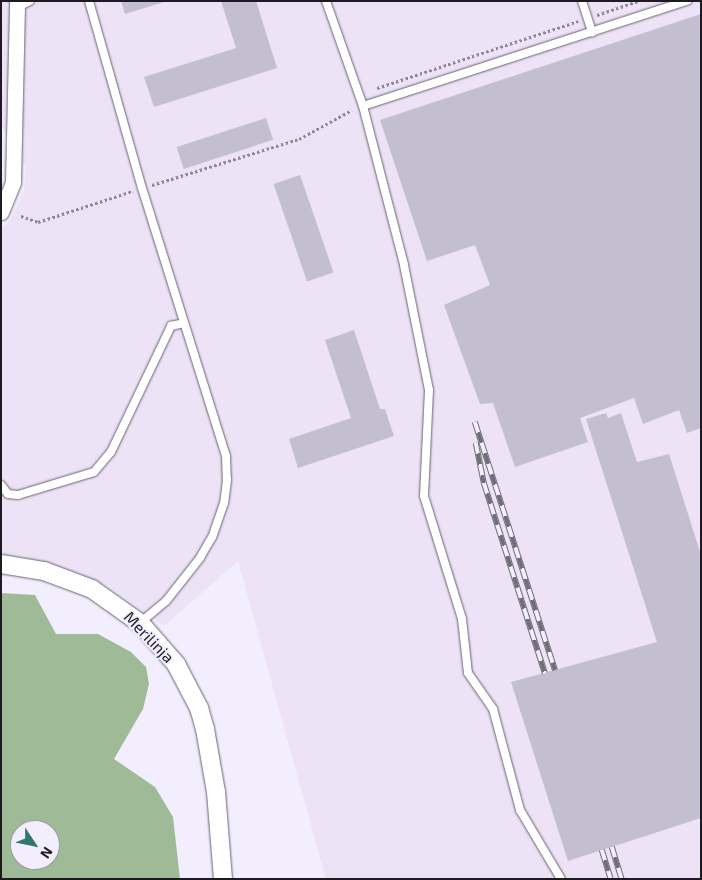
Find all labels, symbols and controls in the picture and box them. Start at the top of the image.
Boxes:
street label: Merilinja [120,607,178,667]
north arrow [10,820,60,870]
text: N [37,844,57,862]

